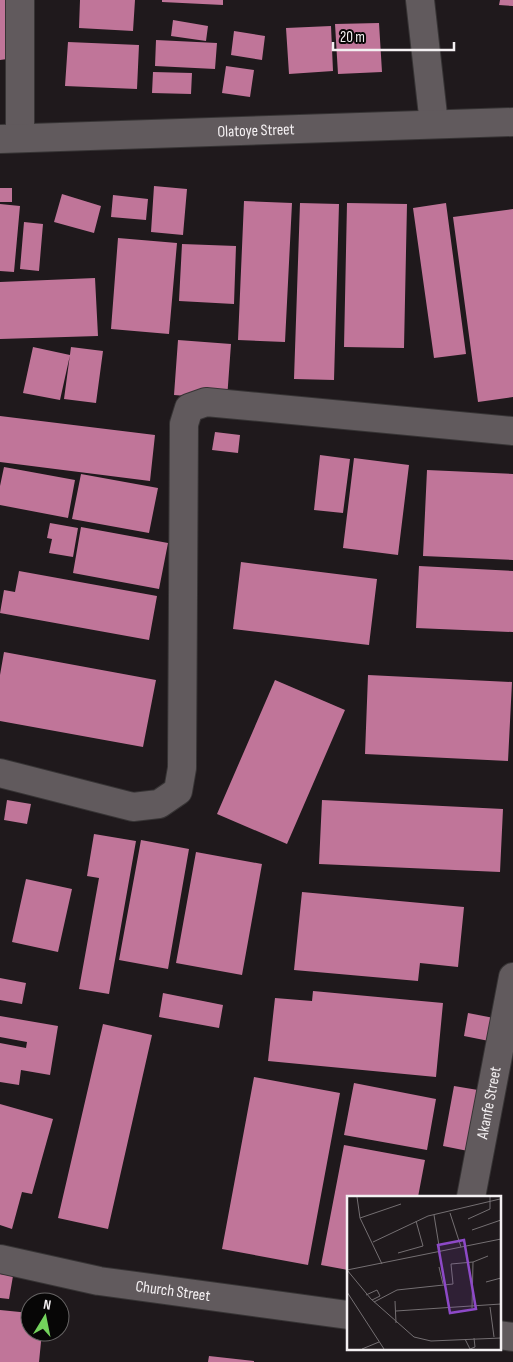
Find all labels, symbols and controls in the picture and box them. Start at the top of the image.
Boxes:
scale bar [333,20,454,52]
text: 20 m [340,28,365,47]
street label: Olatoye Street [217,120,295,141]
street label: Akanfe Street [473,1065,505,1141]
inset map [347,1196,500,1350]
street label: Church Street [134,1277,212,1306]
north arrow [20,1292,70,1342]
text: N [42,1296,52,1314]

